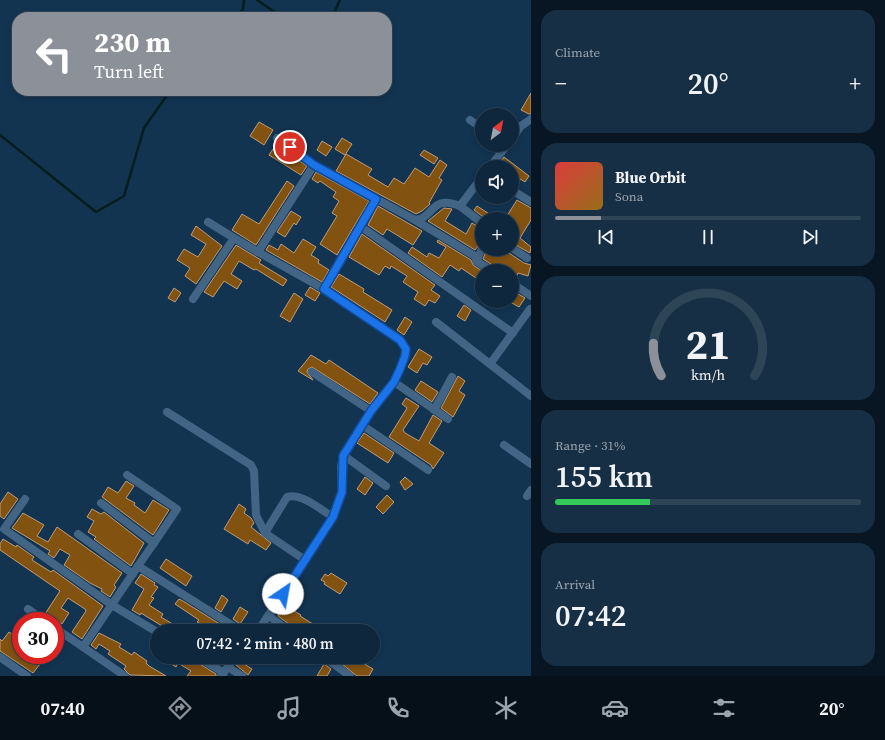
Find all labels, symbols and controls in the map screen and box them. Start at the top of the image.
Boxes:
text: 230 m [94,23,171,61]
icon: left [28,28,80,80]
text: Climate [555,44,600,61]
text: Turn left [94,59,164,84]
text: 20° [687,63,729,104]
text: − [555,68,567,98]
text: + [849,68,861,98]
north arrow [475,108,519,152]
map controls [475,108,519,308]
pin [273,130,307,164]
icon: arrive [279,136,301,158]
button: sound [475,160,519,204]
text: Blue Orbit [615,167,686,188]
text: Sona [615,188,643,205]
button: + [475,212,519,256]
icon: previous [595,226,617,248]
icon: pause [697,226,719,248]
icon: next [799,226,821,248]
button: − [475,264,519,308]
text: 21 [685,316,731,373]
text: km/h [691,365,725,385]
text: Range · 31% [555,437,626,454]
text: 155 km [555,456,653,497]
position arrow [262,573,304,615]
text: Arrival [555,576,595,593]
text: 07:42 [555,595,626,636]
speed limit sign: 30 [12,612,64,664]
text: 07:42 · 2 min · 480 m [197,633,333,654]
icon: directions [166,694,194,722]
icon: music [275,694,303,722]
icon: phone [384,694,412,722]
icon: climate [492,694,520,722]
icon: car [601,694,629,722]
icon: filters [710,694,738,722]
text: 07:40 [40,696,85,721]
text: 20° [819,696,845,721]

